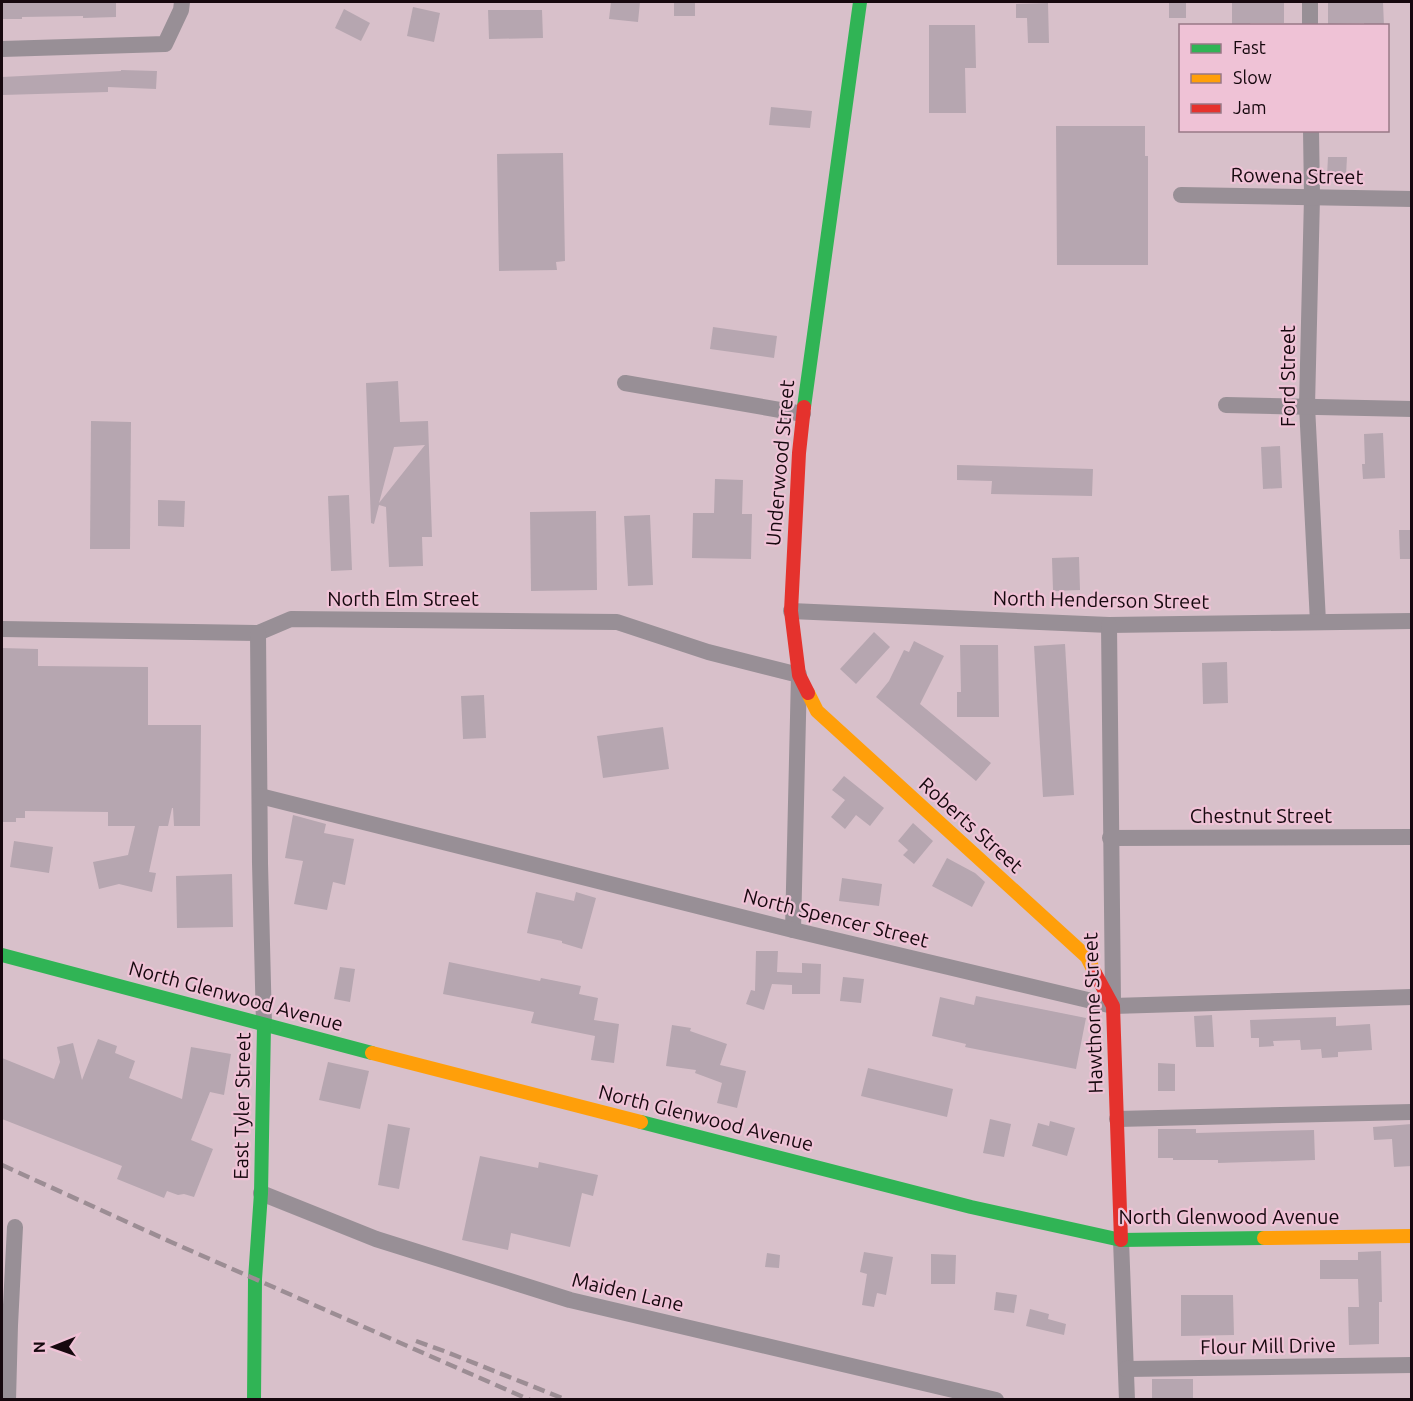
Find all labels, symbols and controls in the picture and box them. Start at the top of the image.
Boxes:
legend [1179,24,1389,132]
text: Fast [1233,37,1266,57]
text: Slow [1233,67,1272,87]
text: Jam [1233,97,1267,117]
street label: Rowena Street [1230,163,1364,188]
street label: Ford Street [1276,325,1299,427]
street label: Underwood Street [761,379,798,547]
street label: North Henderson Street [993,586,1210,613]
street label: North Elm Street [327,587,479,610]
street label: Roberts Street [915,772,1028,877]
street label: Chestnut Street [1190,804,1332,827]
street label: North Spencer Street [741,883,931,952]
street label: Hawthorne Street [1078,932,1107,1094]
street label: North Glenwood Avenue [126,956,346,1035]
street label: East Tyler Street [229,1032,254,1180]
street label: North Glenwood Avenue [596,1080,816,1155]
street label: North Glenwood Avenue [1119,1205,1339,1228]
street label: Maiden Lane [570,1267,686,1316]
north arrow [24,1317,84,1377]
street label: Flour Mill Drive [1200,1333,1336,1358]
text: N [30,1341,48,1353]

